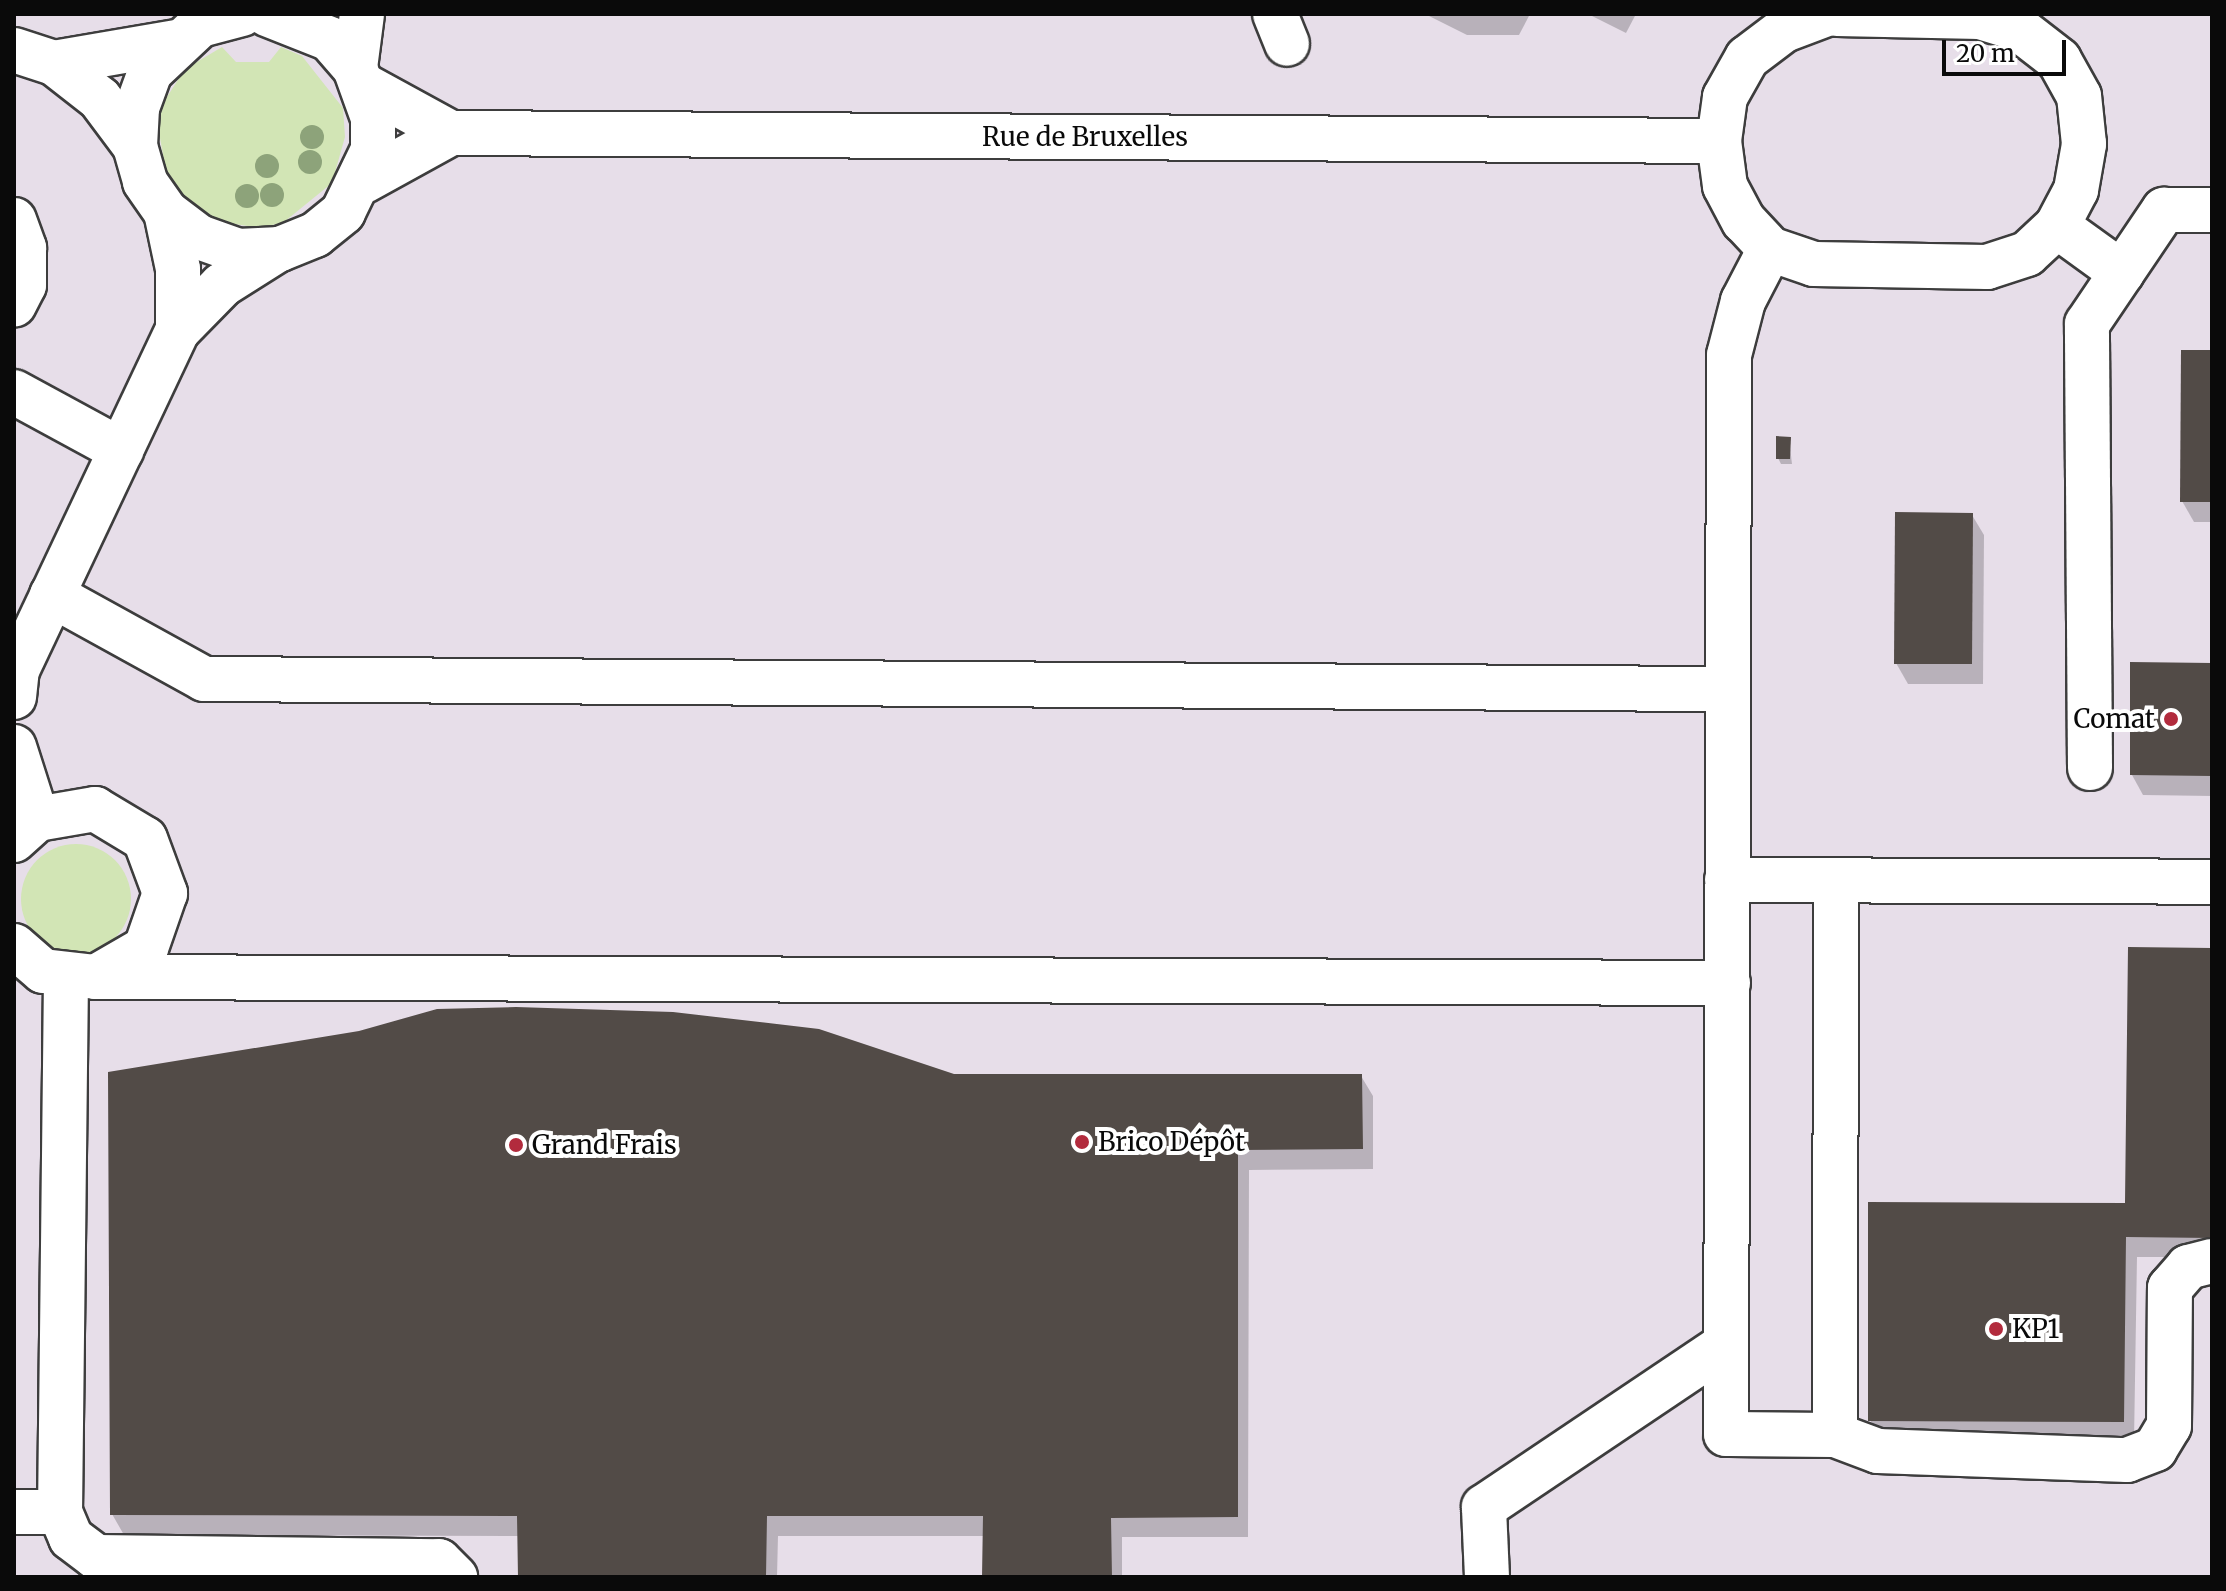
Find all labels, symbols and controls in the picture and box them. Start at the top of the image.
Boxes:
scale bar [1946,24,2070,74]
text: 20 m [1956,38,2015,69]
street label: Rue de Bruxelles [982,121,1188,153]
place label: Comat [2074,703,2155,735]
marker: Comat [2162,710,2180,728]
place label: Brico Dépôt [1098,1126,1245,1158]
place label: Grand Frais [532,1129,677,1161]
marker: Brico Dépôt [1073,1133,1091,1151]
marker: Grand Frais [507,1136,525,1154]
place label: KP1 [2012,1313,2059,1345]
marker: KP1 [1987,1320,2005,1338]

